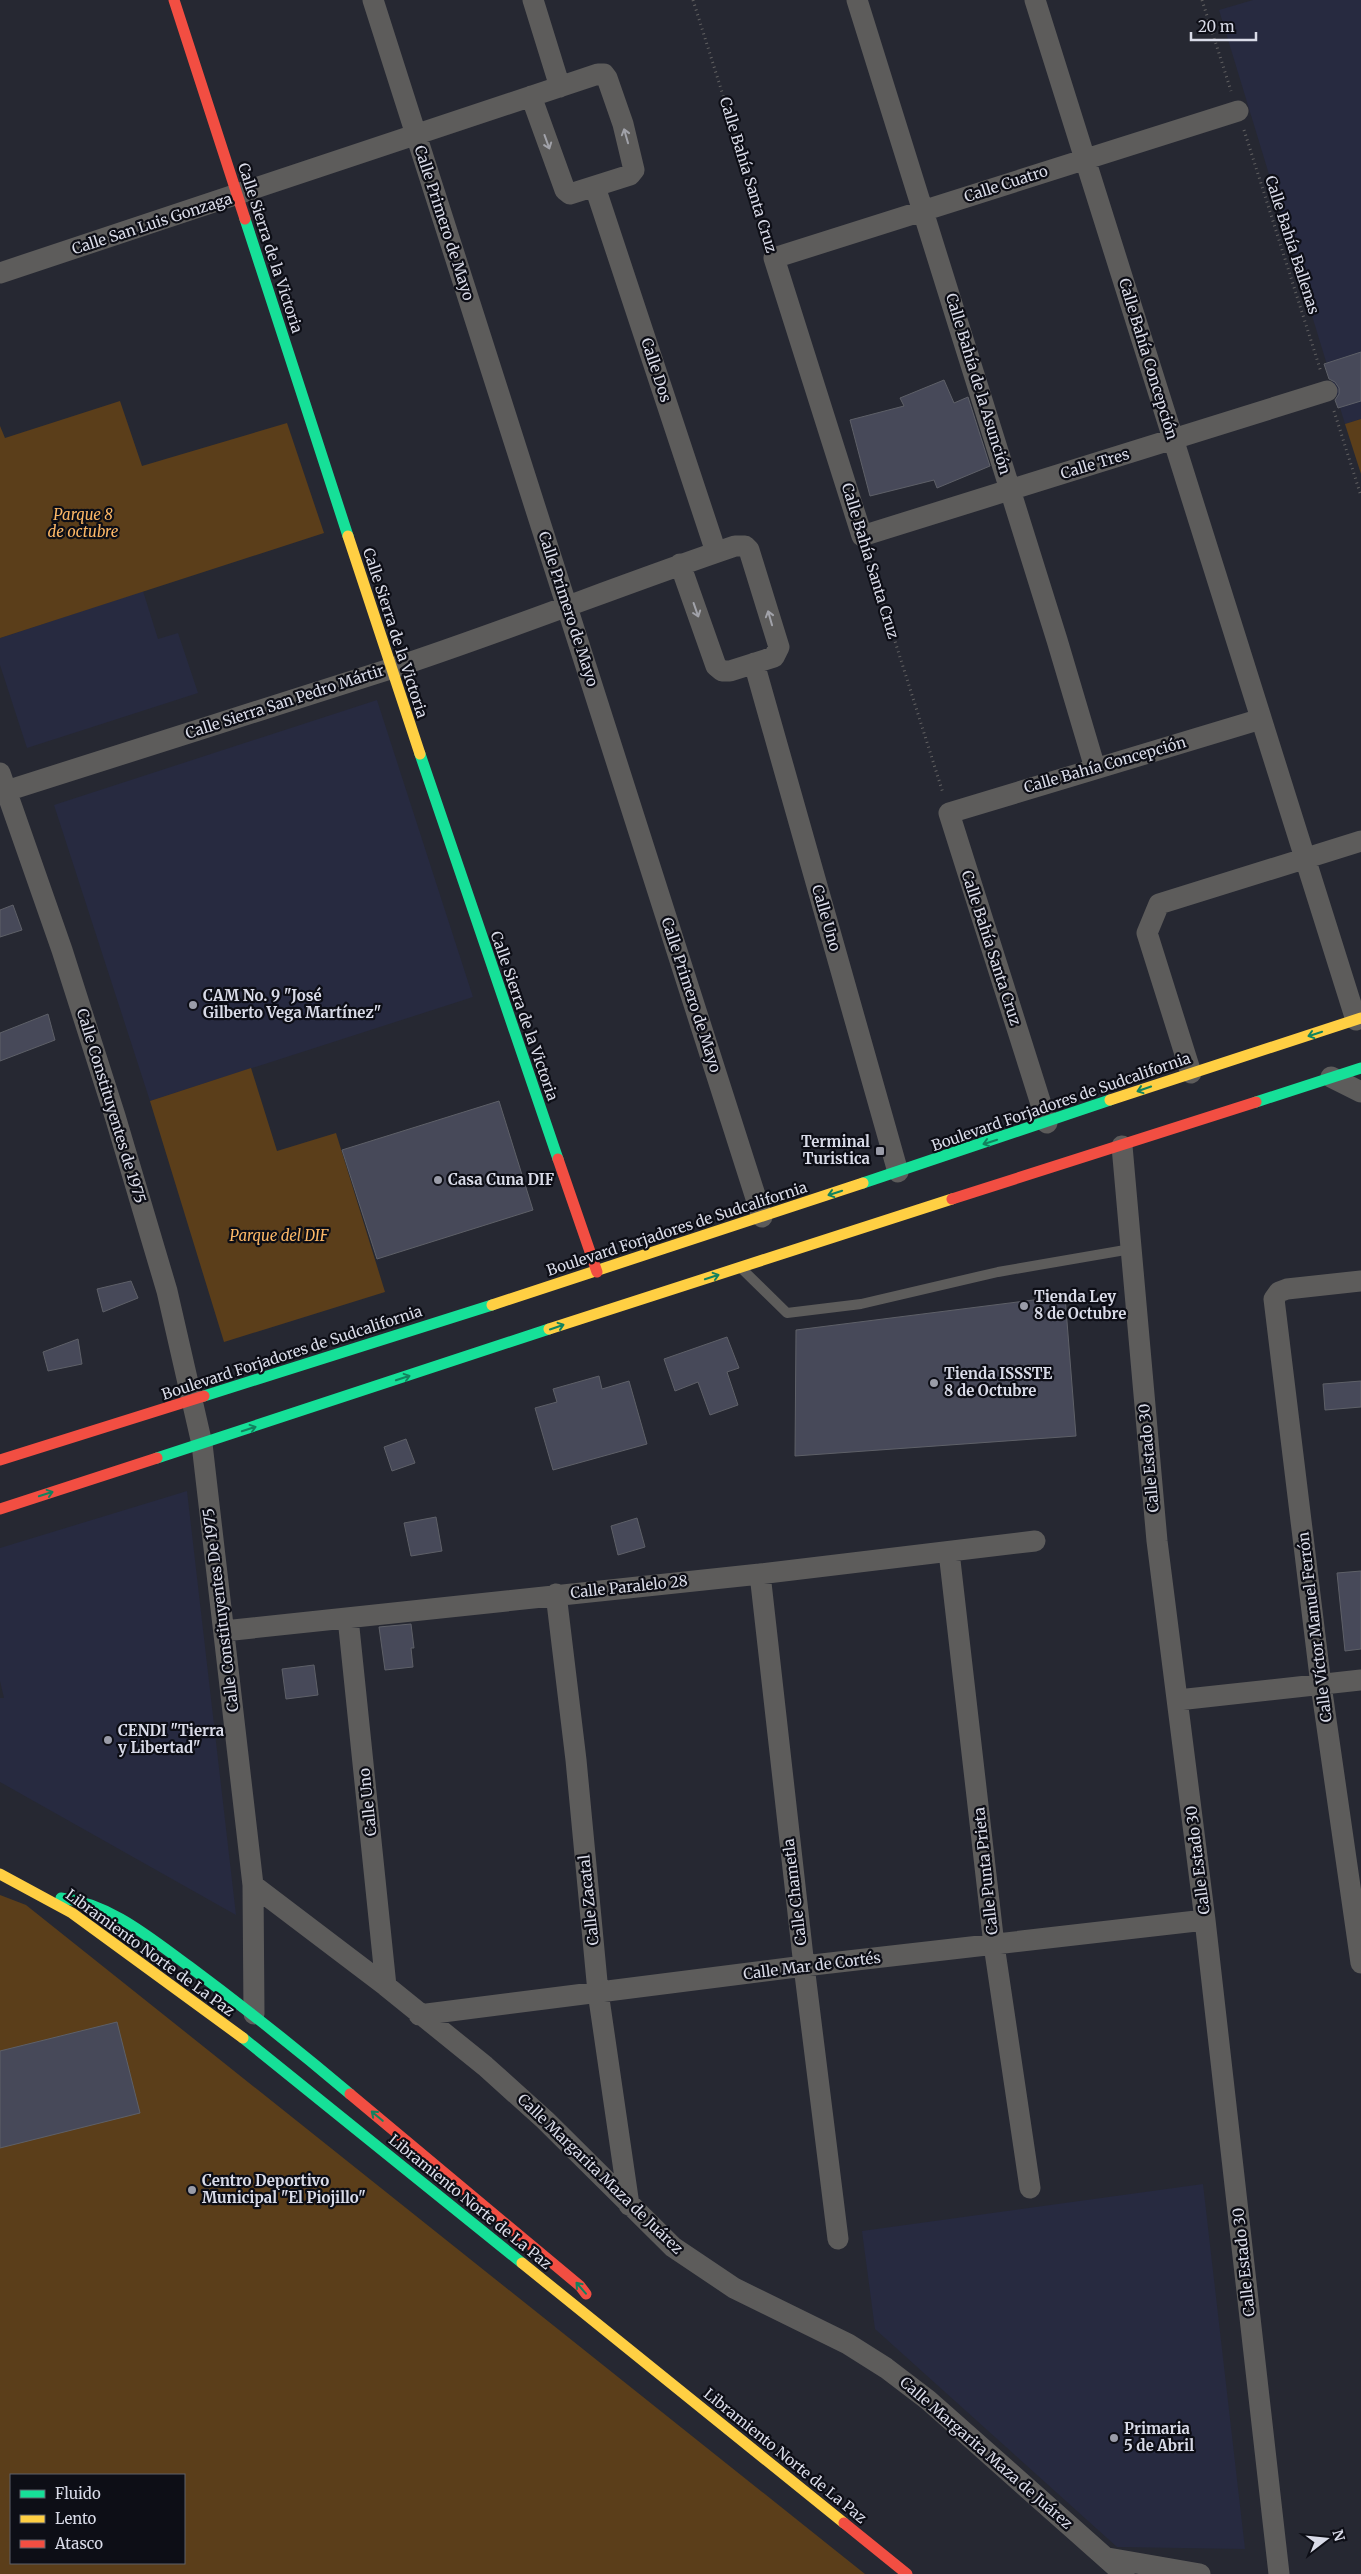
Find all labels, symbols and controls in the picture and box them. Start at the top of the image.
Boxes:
scale bar [1191,10,1256,42]
text: 20 m [1198,17,1235,36]
street label: Calle Bahía Santa Cruz [716,95,781,255]
one-way arrow [621,129,631,145]
one-way arrow [543,134,552,149]
street label: Calle Primero de Mayo [410,143,479,303]
street label: Calle Sierra de la Victoria [234,160,307,335]
street label: Calle Cuatro [962,161,1050,206]
street label: Calle Bahía Ballenas [1261,173,1324,317]
street label: Calle San Luis Gonzaga [69,189,234,258]
street label: Calle Bahía Concepción [1115,276,1182,442]
street label: Calle Bahía de la Asunción [942,291,1015,477]
street label: Calle Dos [637,335,676,404]
street label: Calle Tres [1058,444,1131,483]
street label: Calle Bahía Santa Cruz [838,481,903,641]
park label: Parque 8 de octubre [48,505,119,541]
street label: Calle Primero de Mayo [534,529,603,689]
street label: Calle Sierra de la Victoria [359,545,432,720]
one-way arrow [692,602,701,618]
one-way arrow [765,610,775,626]
street label: Calle Sierra San Pedro Mártir [183,660,387,743]
street label: Calle Bahía Concepción [1022,732,1188,797]
street label: Calle Bahía Santa Cruz [957,868,1026,1028]
street label: Calle Uno [808,882,845,953]
street label: Calle Primero de Mayo [657,915,726,1075]
street label: Calle Sierra de la Victoria [487,929,562,1103]
place label: CAM No. 9 "José Gilberto Vega Martínez" [203,986,382,1022]
marker: CAM No. 9 "José Gilberto Vega Martínez" [187,999,199,1011]
street label: Calle Constituyentes de 1975 [73,1006,150,1206]
one-way arrow [1307,1029,1323,1039]
street label: Boulevard Forjadores de Sudcalifornia [929,1048,1193,1155]
one-way arrow [1136,1085,1152,1094]
place label: Terminal Turistica [801,1132,871,1168]
one-way arrow [982,1137,998,1147]
marker: Terminal Turistica [874,1145,886,1157]
place label: Casa Cuna DIF [448,1170,555,1189]
marker: Casa Cuna DIF [432,1174,444,1186]
street label: Boulevard Forjadores de Sudcalifornia [544,1177,810,1280]
one-way arrow [828,1189,844,1198]
park label: Parque del DIF [230,1226,329,1245]
one-way arrow [704,1272,719,1281]
place label: Tienda Ley 8 de Octubre [1034,1287,1126,1323]
marker: Tienda Ley 8 de Octubre [1018,1300,1030,1312]
street label: Boulevard Forjadores de Sudcalifornia [159,1301,425,1404]
one-way arrow [549,1322,565,1331]
place label: Tienda ISSSTE 8 de Octubre [944,1364,1052,1400]
one-way arrow [395,1373,411,1383]
marker: Tienda ISSSTE 8 de Octubre [928,1377,940,1389]
street label: Calle Estado 30 [1134,1403,1163,1513]
one-way arrow [240,1423,256,1433]
one-way arrow [38,1488,54,1498]
street label: Calle Constituyentes De 1975 [199,1507,242,1713]
street label: Calle Víctor Manuel Ferrón [1293,1531,1336,1723]
street label: Calle Paralelo 28 [569,1571,689,1602]
place label: CENDI "Tierra y Libertad" [118,1721,225,1757]
marker: CENDI "Tierra y Libertad" [102,1734,114,1746]
street label: Calle Uno [354,1767,381,1837]
street label: Calle Estado 30 [1181,1805,1214,1916]
street label: Calle Punta Prieta [969,1806,1002,1936]
street label: Calle Chametla [779,1837,810,1947]
street label: Calle Zacatal [574,1853,603,1946]
street label: Libramiento Norte de La Paz [62,1885,238,2020]
street label: Calle Mar de Cortés [742,1948,882,1983]
street label: Calle Margarita Maza de Juárez [514,2090,687,2258]
one-way arrow [370,2111,383,2122]
street label: Libramiento Norte de La Paz [385,2130,556,2273]
place label: Centro Deportivo Municipal "El Piojillo" [202,2171,366,2207]
marker: Centro Deportivo Municipal "El Piojillo" [186,2184,198,2196]
street label: Calle Estado 30 [1228,2207,1259,2317]
one-way arrow [575,2282,587,2295]
street label: Calle Margarita Maza de Juárez [896,2372,1077,2533]
street label: Libramiento Norte de La Paz [700,2384,871,2527]
place label: Primaria 5 de Abril [1124,2419,1194,2455]
marker: Primaria 5 de Abril [1108,2432,1120,2444]
legend [10,2474,185,2564]
text: Fluido [55,2484,101,2503]
text: Lento [55,2509,97,2528]
north arrow [1301,2514,1351,2564]
text: N [1328,2528,1349,2543]
text: Atasco [54,2534,103,2553]

